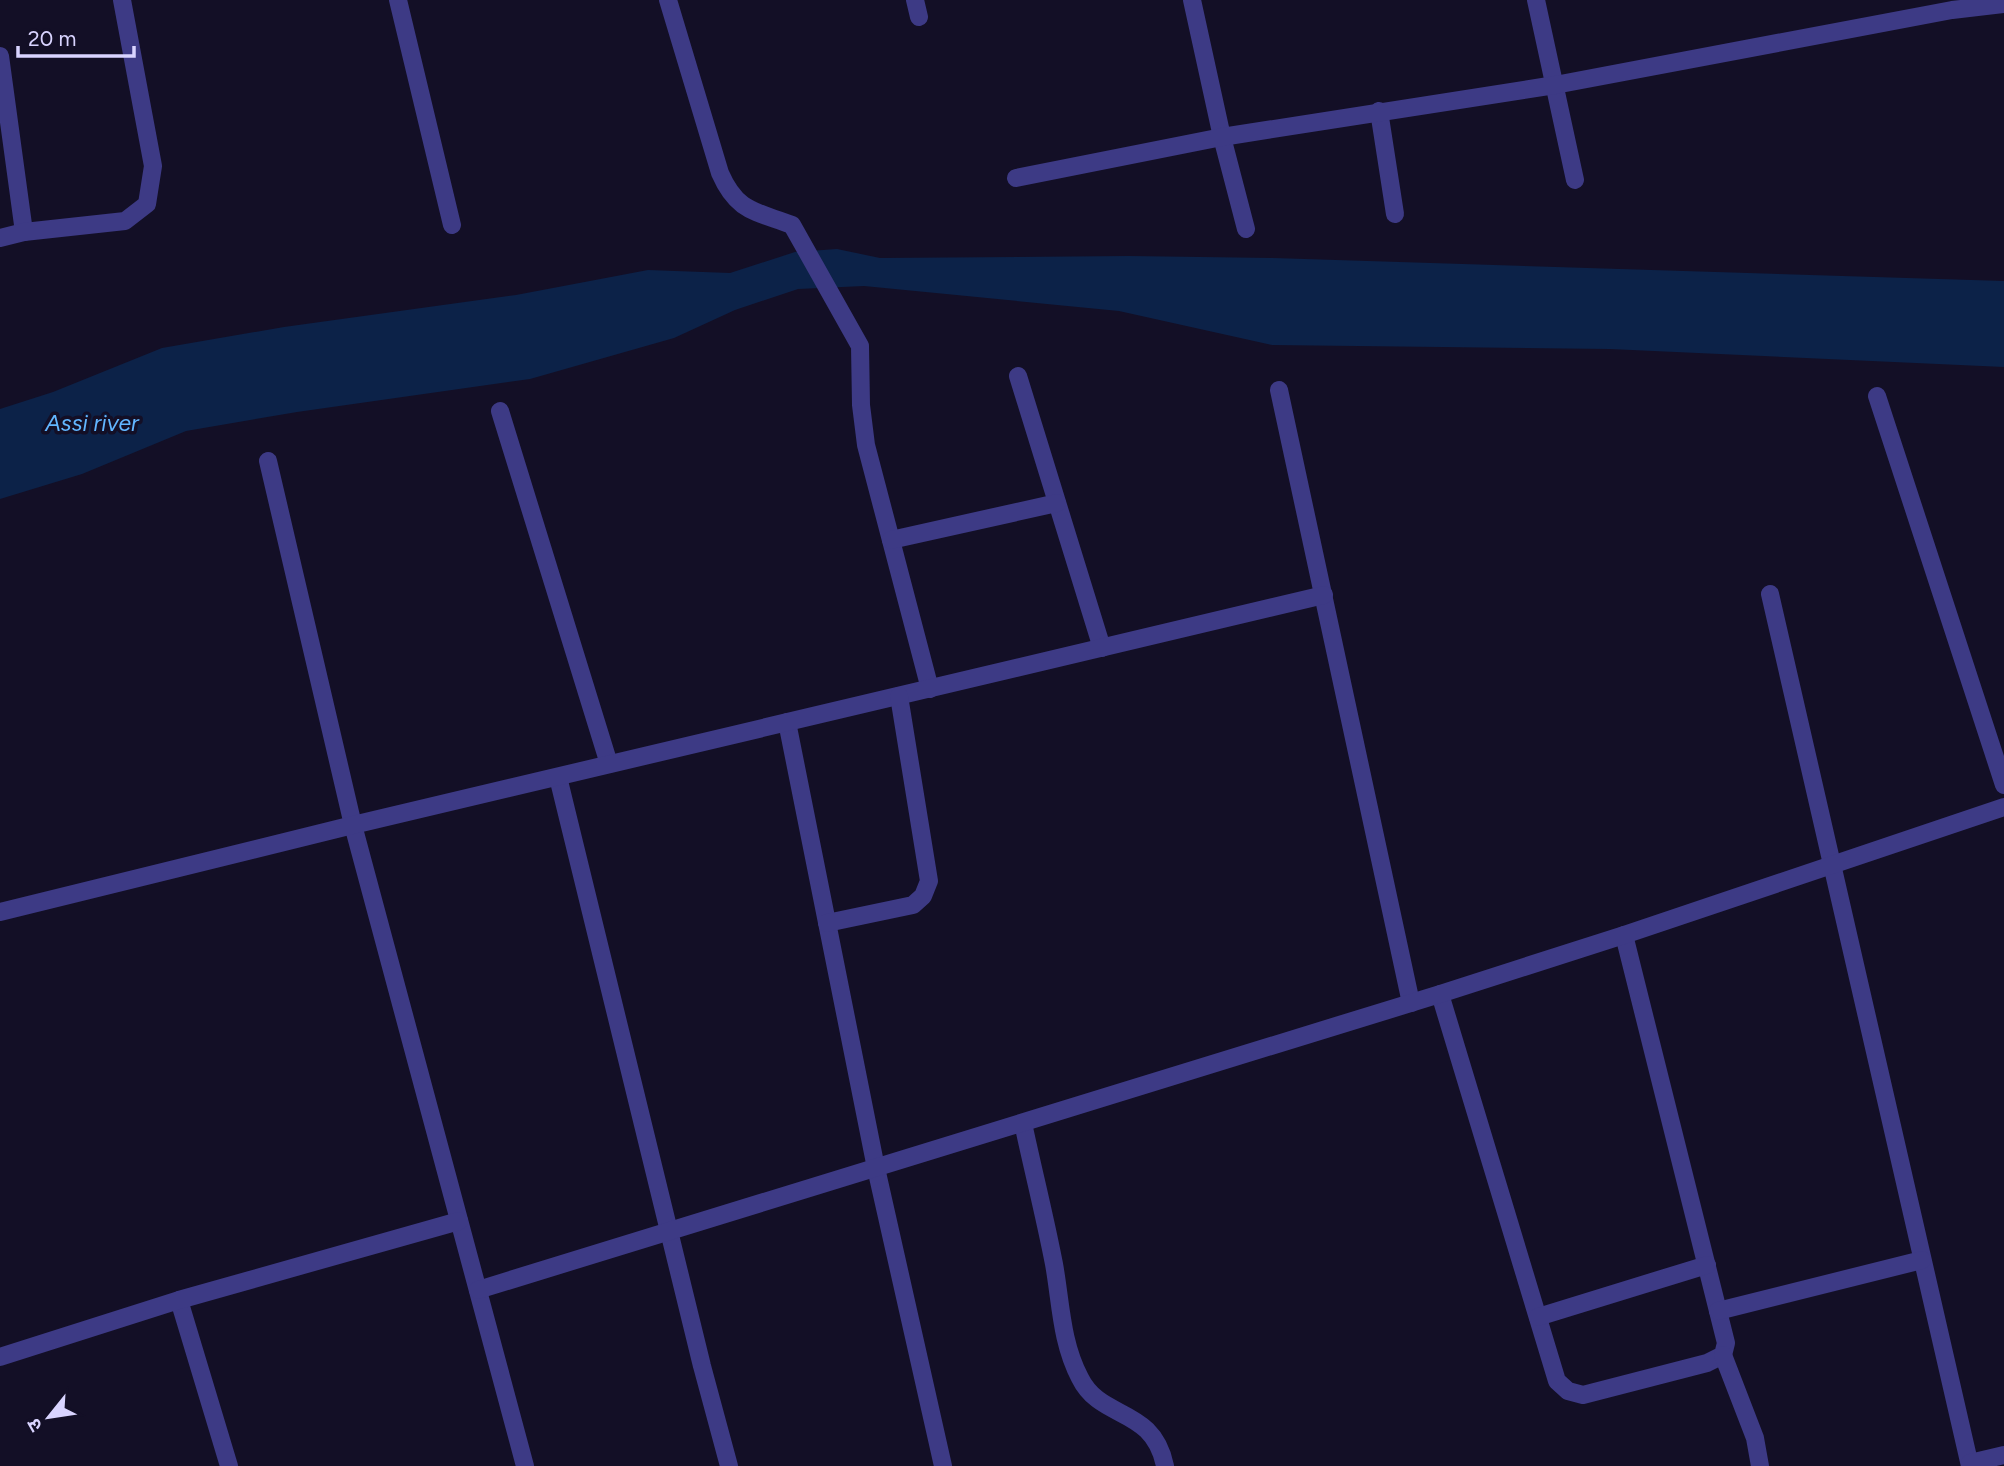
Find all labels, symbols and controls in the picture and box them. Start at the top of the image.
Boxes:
scale bar [18,14,133,58]
text: 20 m [28,26,76,51]
water label: Assi river [44,409,140,437]
north arrow [14,1382,84,1452]
text: उ [22,1414,47,1436]

